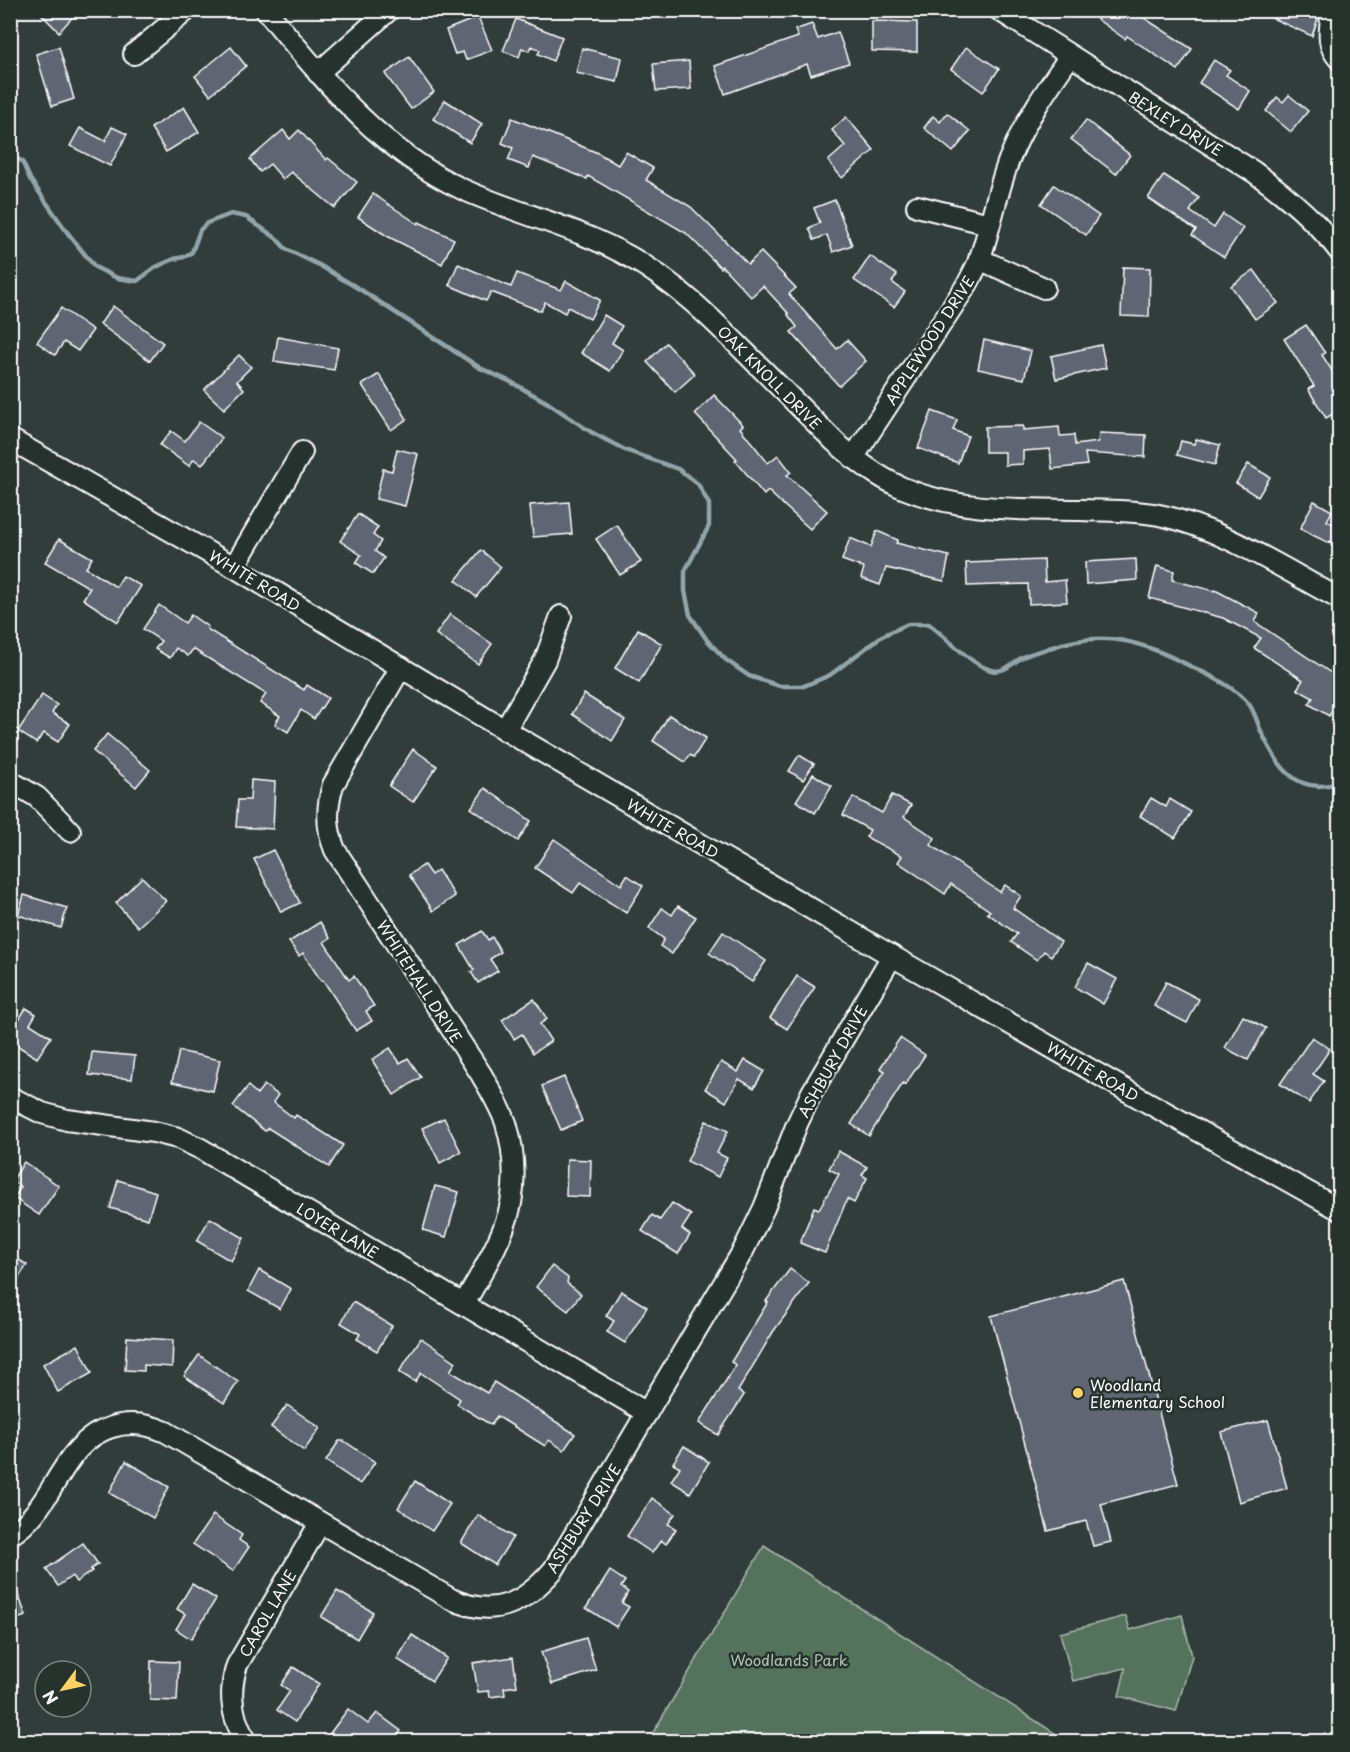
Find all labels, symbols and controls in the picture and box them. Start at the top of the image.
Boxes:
street label: BEXLEY DRIVE [1125,85,1227,161]
street label: APPLEWOOD DRIVE [879,271,979,409]
street label: OAK KNOLL DRIVE [713,320,827,434]
street label: WHITE ROAD [205,544,305,616]
street label: WHITE ROAD [623,792,723,864]
street label: WHITEHALL DRIVE [372,915,468,1047]
street label: ASHBURY DRIVE [792,1001,872,1121]
street label: WHITE ROAD [1043,1035,1143,1107]
street label: LOYER LANE [293,1196,383,1264]
place label: Woodland Elementary School [1090,1373,1225,1413]
marker: Woodland Elementary School [1071,1386,1085,1400]
street label: ASHBURY DRIVE [540,1459,626,1577]
street label: CAROL LANE [233,1565,301,1661]
park label: Woodlands Park [730,1648,848,1671]
north arrow [33,1659,93,1719]
text: N [36,1686,63,1710]

